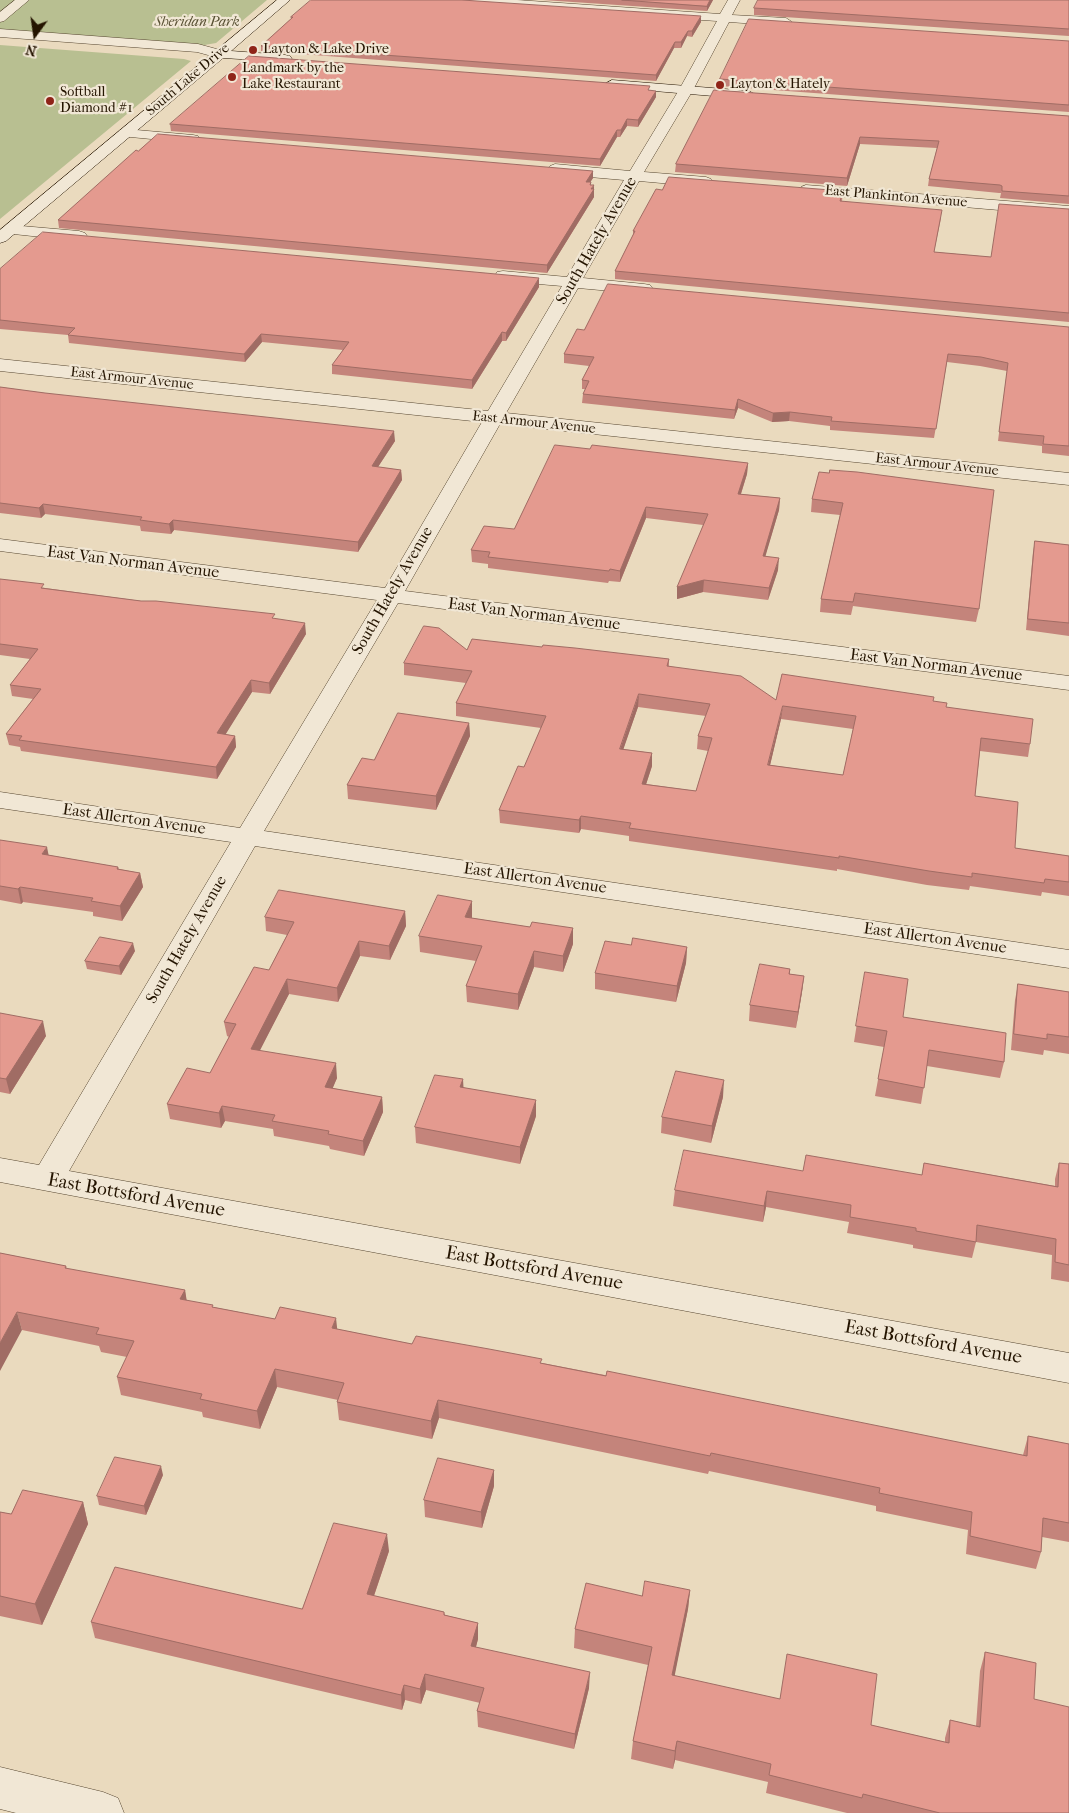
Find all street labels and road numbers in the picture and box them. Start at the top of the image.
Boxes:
street label: South Lake Drive [143,40,233,120]
street label: South Hately Avenue [553,174,641,308]
street label: East Plankinton Avenue [824,182,968,212]
street label: East Armour Avenue [70,364,194,394]
street label: East Armour Avenue [472,408,596,438]
street label: East Armour Avenue [875,450,999,480]
street label: South Hately Avenue [349,524,437,658]
street label: East Van Norman Avenue [46,543,220,583]
street label: East Van Norman Avenue [447,595,621,635]
street label: East Van Norman Avenue [849,646,1023,686]
street label: East Allerton Avenue [61,800,207,840]
street label: East Allerton Avenue [462,859,608,899]
street label: South Hately Avenue [143,873,231,1007]
street label: East Allerton Avenue [862,919,1008,959]
street label: East Bottsford Avenue [46,1169,226,1223]
street label: East Bottsford Avenue [444,1242,624,1296]
street label: East Bottsford Avenue [843,1316,1023,1370]

